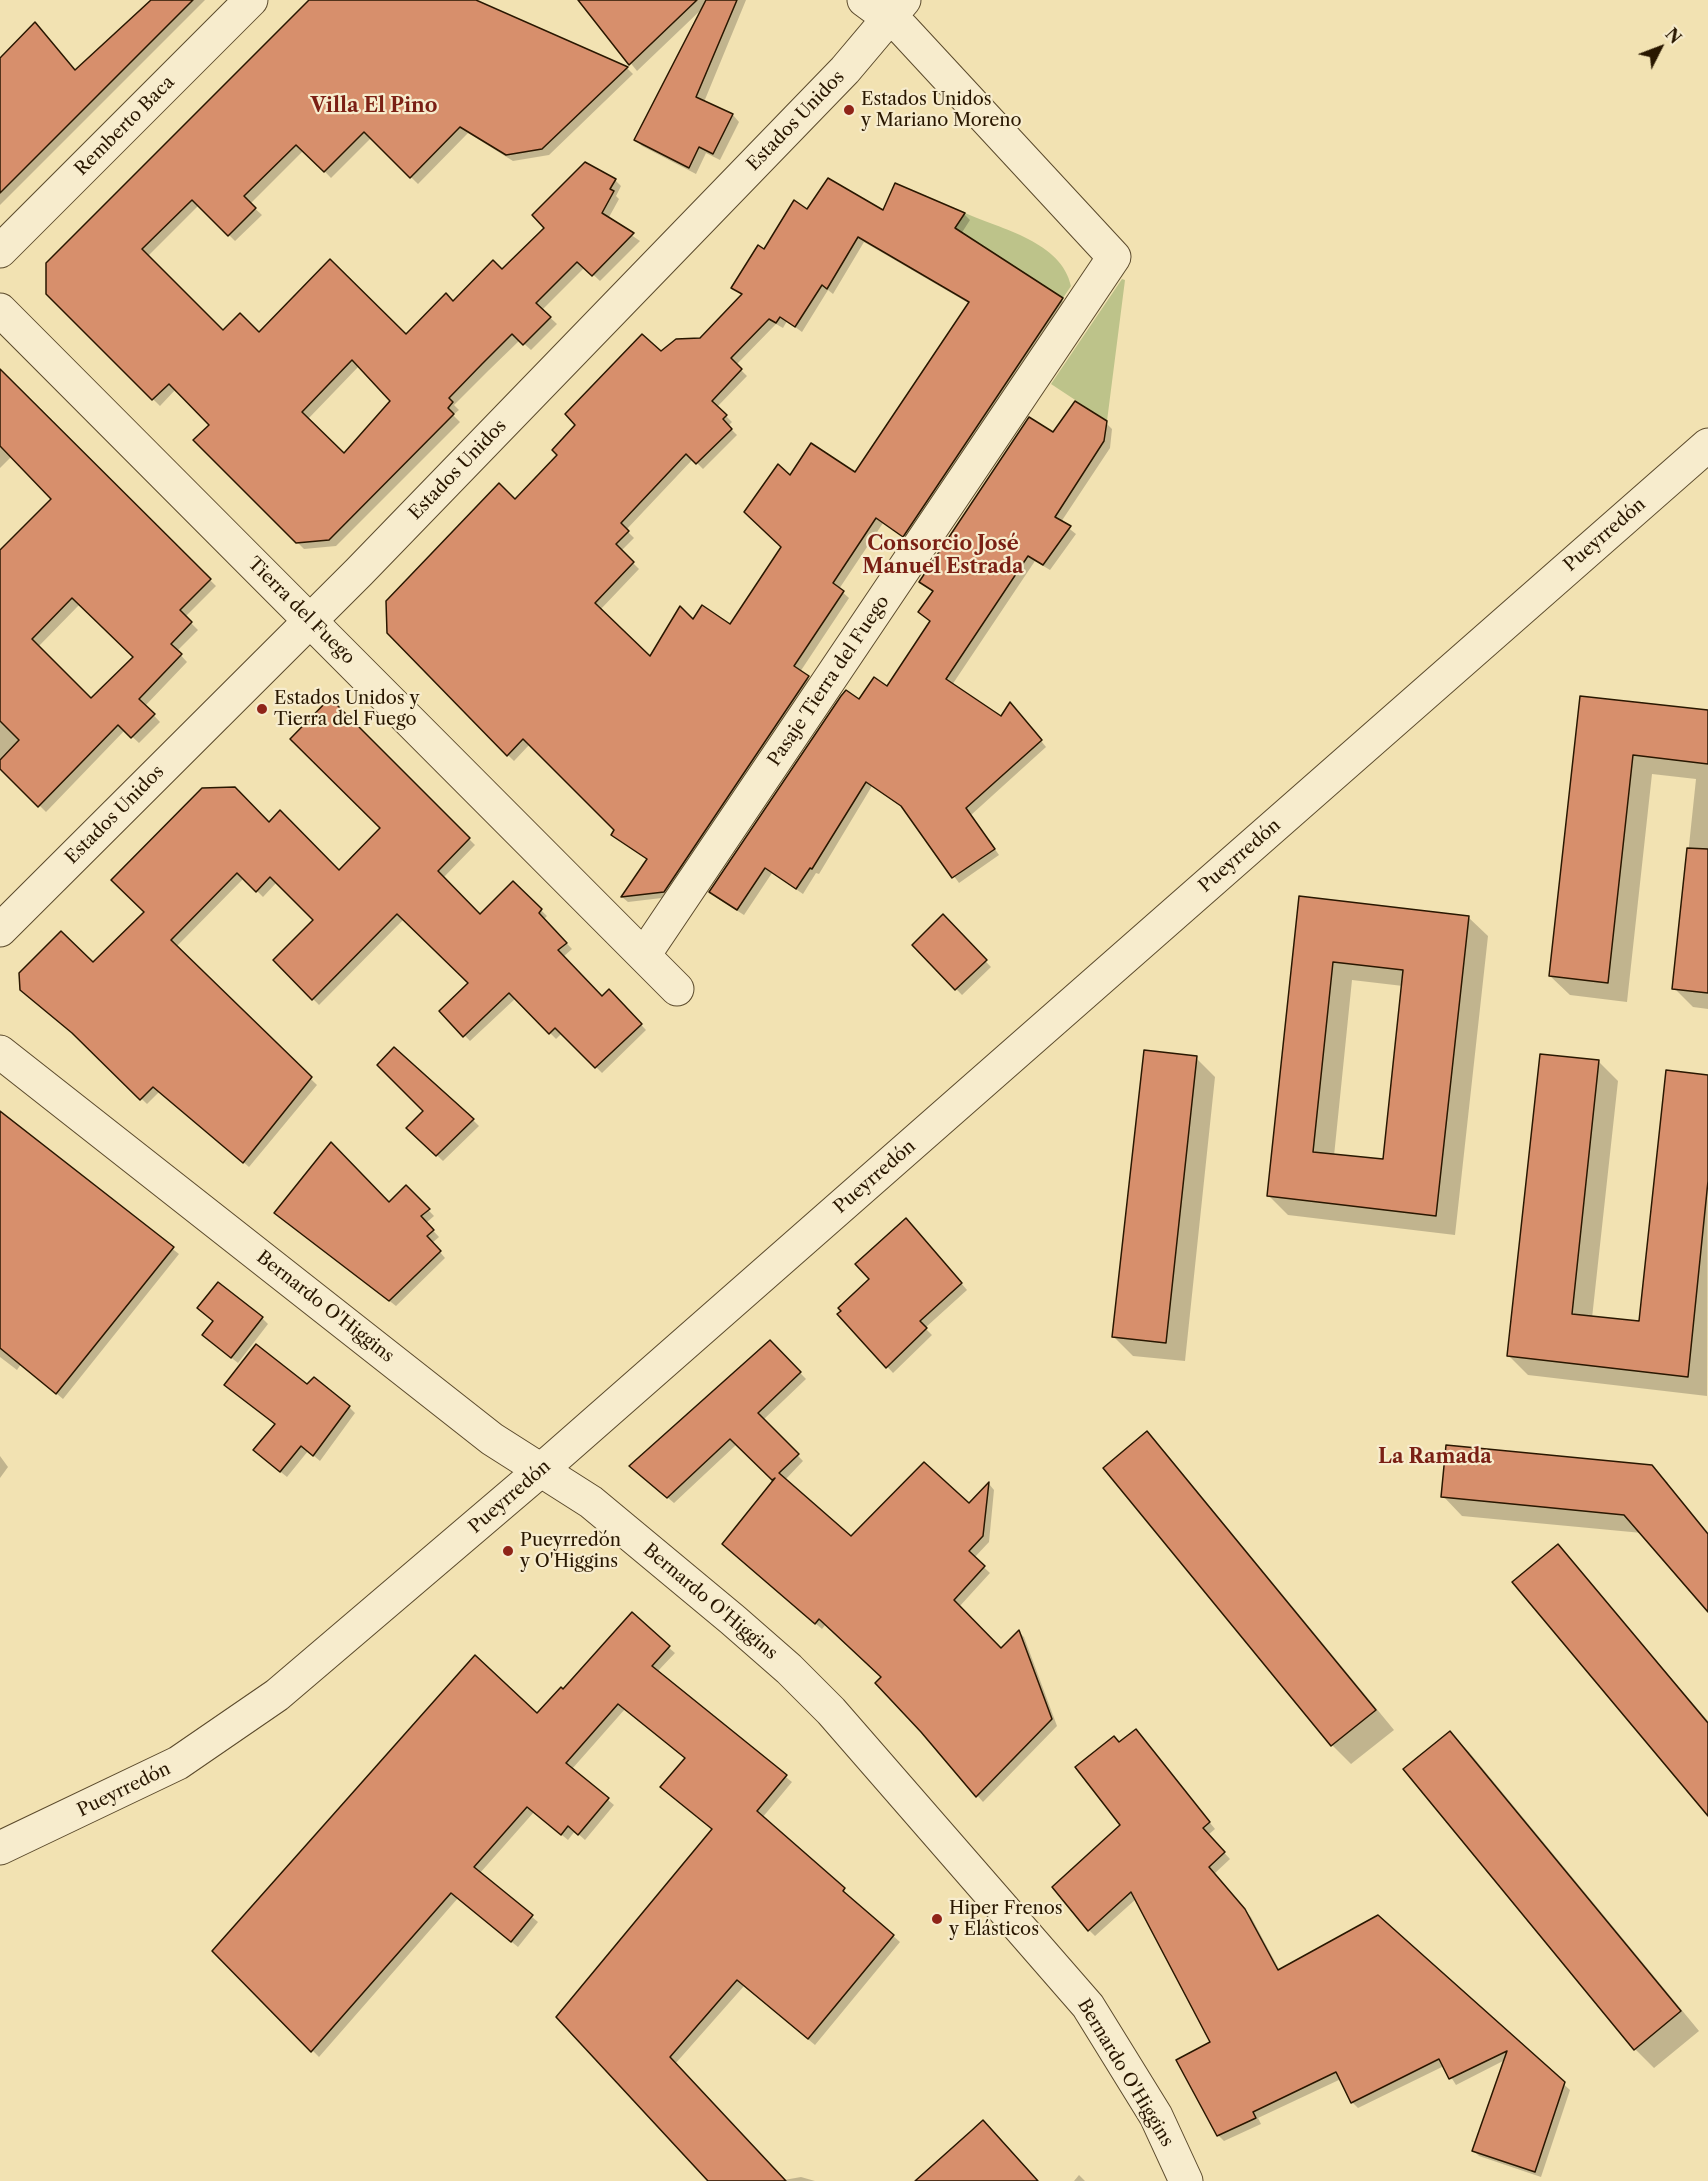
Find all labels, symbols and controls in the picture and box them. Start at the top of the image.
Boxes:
north arrow [1630,18,1690,78]
text: N [1661,24,1685,48]
street label: Estados Unidos [743,67,849,175]
street label: Remberto Baca [71,72,179,180]
place label: Estados Unidos y Mariano Moreno [861,89,1022,132]
district label: Villa El Pino [311,94,437,118]
marker: Estados Unidos y Mariano Moreno [842,103,856,117]
street label: Estados Unidos [405,416,511,524]
street label: Pueyrredón [1560,494,1650,576]
district label: Consorcio José Manuel Estrada [862,532,1024,579]
street label: Tierra del Fuego [243,553,359,669]
street label: Pasaje Tierra del Fuego [764,592,894,770]
place label: Estados Unidos y Tierra del Fuego [274,688,419,730]
marker: Estados Unidos y Tierra del Fuego [255,702,269,716]
street label: Estados Unidos [61,761,169,869]
street label: Pueyrredón [1195,815,1285,897]
street label: Pueyrredón [830,1136,920,1218]
street label: Bernardo O'Higgins [252,1247,398,1367]
district label: La Ramada [1378,1445,1492,1469]
street label: Pueyrredón [465,1456,555,1538]
place label: Pueyrredón y O'Higgins [520,1530,621,1572]
street label: Bernardo O'Higgins [639,1540,781,1664]
marker: Pueyrredón y O'Higgins [501,1544,515,1558]
street label: Pueyrredón [74,1758,174,1822]
place label: Hiper Frenos y Elásticos [949,1898,1063,1940]
marker: Hiper Frenos y Elásticos [930,1912,944,1926]
street label: Bernardo O'Higgins [1072,1995,1178,2151]

